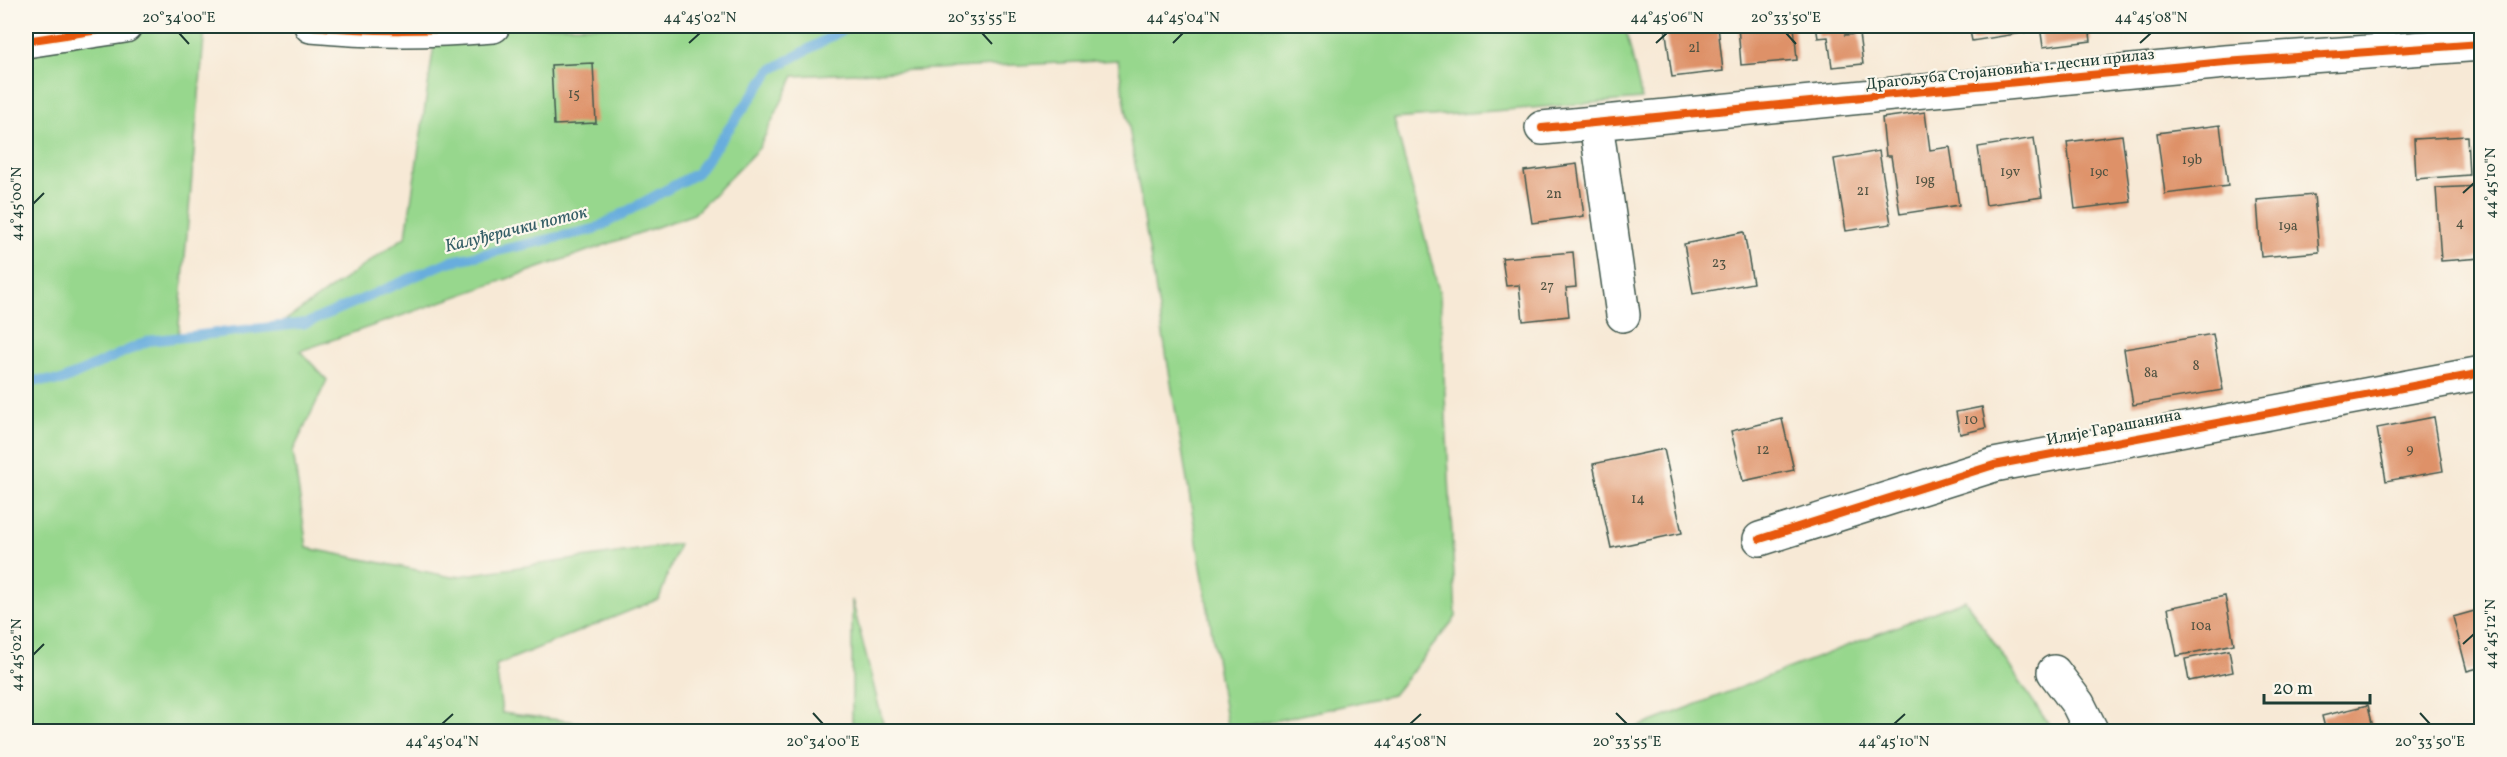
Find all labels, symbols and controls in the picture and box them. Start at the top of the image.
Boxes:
text: 20°34'00"E [142,8,216,29]
text: 44°45'02"N [663,8,737,29]
text: 20°33'55"E [947,8,1017,29]
text: 44°45'04"N [1146,8,1220,29]
text: 44°45'06"N [1630,8,1704,29]
text: 20°33'50"E [1751,8,1821,29]
text: 44°45'08"N [2114,8,2188,29]
house number: 2l [1688,39,1700,58]
street label: Драгољуба Стојановића 1. десни прилаз [1864,44,2156,96]
house number: 15 [568,85,580,104]
text: 44°45'10"N [2481,147,2502,219]
house number: 19b [2182,151,2203,170]
house number: 19v [2000,163,2021,182]
house number: 19c [2090,163,2108,182]
text: 44°45'00"N [7,167,28,241]
house number: 19g [1915,171,1935,190]
house number: 21 [1857,182,1869,201]
house number: 2n [1546,185,1562,204]
water label: Калуђерачки поток [442,200,590,260]
house number: 4 [2456,214,2464,233]
house number: 19a [2278,217,2298,236]
house number: 23 [1712,254,1726,273]
house number: 27 [1540,277,1554,296]
house number: 8 [2192,357,2200,376]
house number: 8a [2144,364,2158,383]
street label: Илије Гарашанина [2045,404,2183,452]
house number: 10 [1964,411,1978,430]
house number: 9 [2406,440,2414,459]
house number: 12 [1757,441,1769,460]
house number: 14 [1631,490,1645,509]
text: 44°45'12"N [2481,599,2502,669]
house number: 10a [2191,617,2211,636]
text: 44°45'02"N [7,618,28,692]
scale bar [2264,667,2370,705]
text: 20 m [2273,677,2313,702]
text: 44°45'04"N [405,732,479,753]
text: 20°34'00"E [786,732,860,753]
text: 44°45'08"N [1373,732,1447,753]
text: 20°33'55"E [1592,732,1662,753]
text: 44°45'10"N [1858,732,1930,753]
text: 20°33'50"E [2395,732,2465,753]

